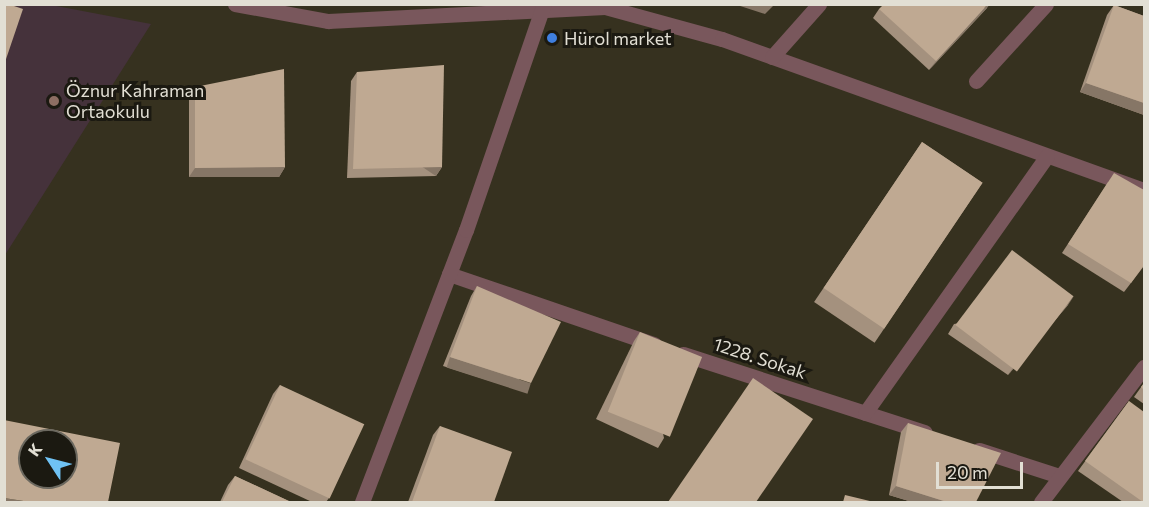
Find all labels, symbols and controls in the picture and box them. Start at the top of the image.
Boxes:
place label: Hürol market [564,27,672,49]
marker: Hürol market [545,31,559,45]
place label: Öznur Kahraman Ortaokulu [66,80,204,122]
marker: Öznur Kahraman Ortaokulu [47,94,61,108]
street label: 1228. Sokak [711,333,809,383]
north arrow [18,429,78,489]
text: K [24,439,46,459]
scale bar [939,450,1026,488]
text: 20 m [947,461,988,483]

